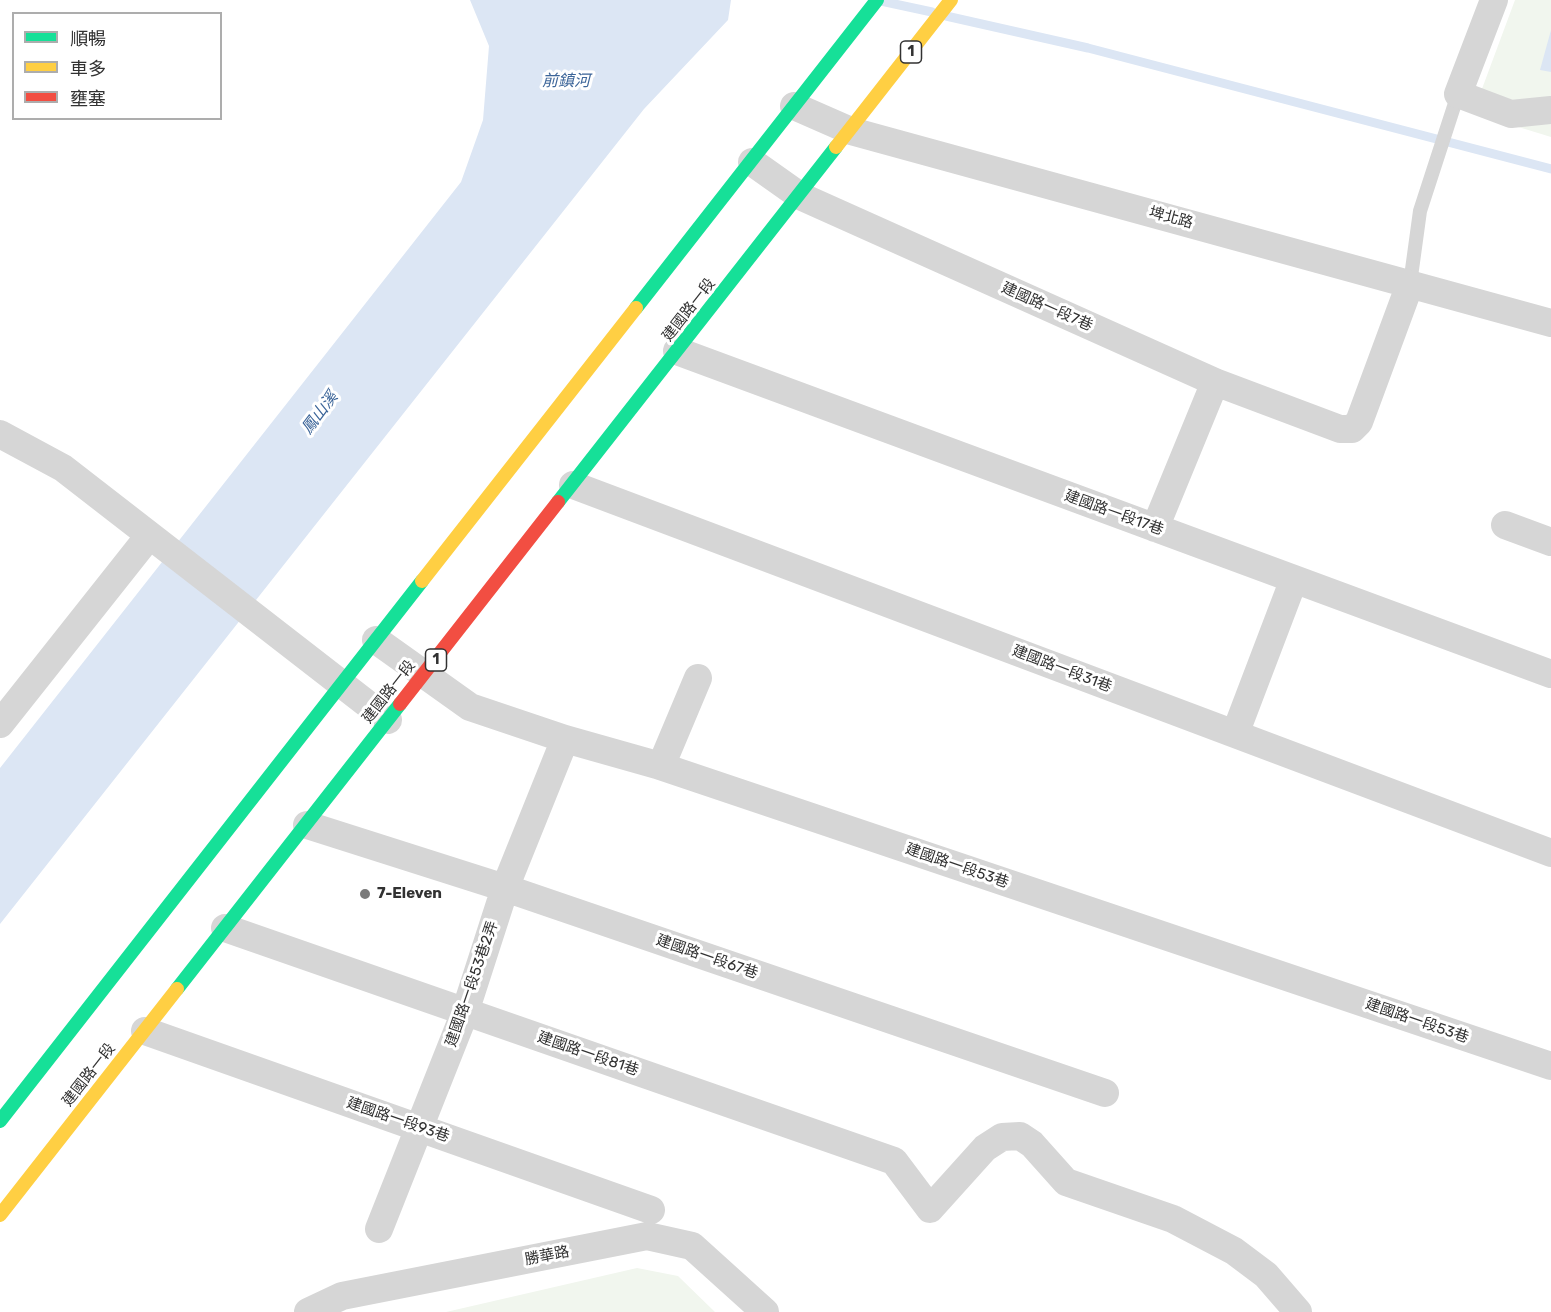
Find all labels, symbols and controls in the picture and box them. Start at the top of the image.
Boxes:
legend [12,12,222,120]
text: 順暢 [70,28,106,50]
road number: 1 [900,41,922,63]
text: 車多 [70,58,106,80]
water label: 前鎮河 [542,71,590,91]
text: 壅塞 [70,88,106,110]
street label: 埤北路 [1147,203,1195,233]
street label: 建國路一段 [659,275,719,345]
street label: 建國路一段7巷 [999,279,1095,335]
water label: 鳳山溪 [298,388,342,438]
street label: 建國路一段17巷 [1062,487,1166,539]
street label: 建國路一段31巷 [1010,642,1114,696]
road number: 1 [426,649,446,671]
street label: 建國路一段 [359,657,419,727]
street label: 建國路一段53巷 [903,840,1011,892]
place label: 7-Eleven [377,885,442,903]
marker: 7-Eleven [358,887,372,901]
street label: 建國路一段53巷2弄 [442,919,502,1049]
street label: 建國路一段67巷 [654,931,760,983]
street label: 建國路一段53巷 [1363,995,1471,1047]
street label: 建國路一段81巷 [535,1028,641,1080]
street label: 建國路一段 [59,1040,119,1110]
street label: 建國路一段93巷 [344,1094,452,1146]
street label: 勝華路 [523,1243,571,1269]

